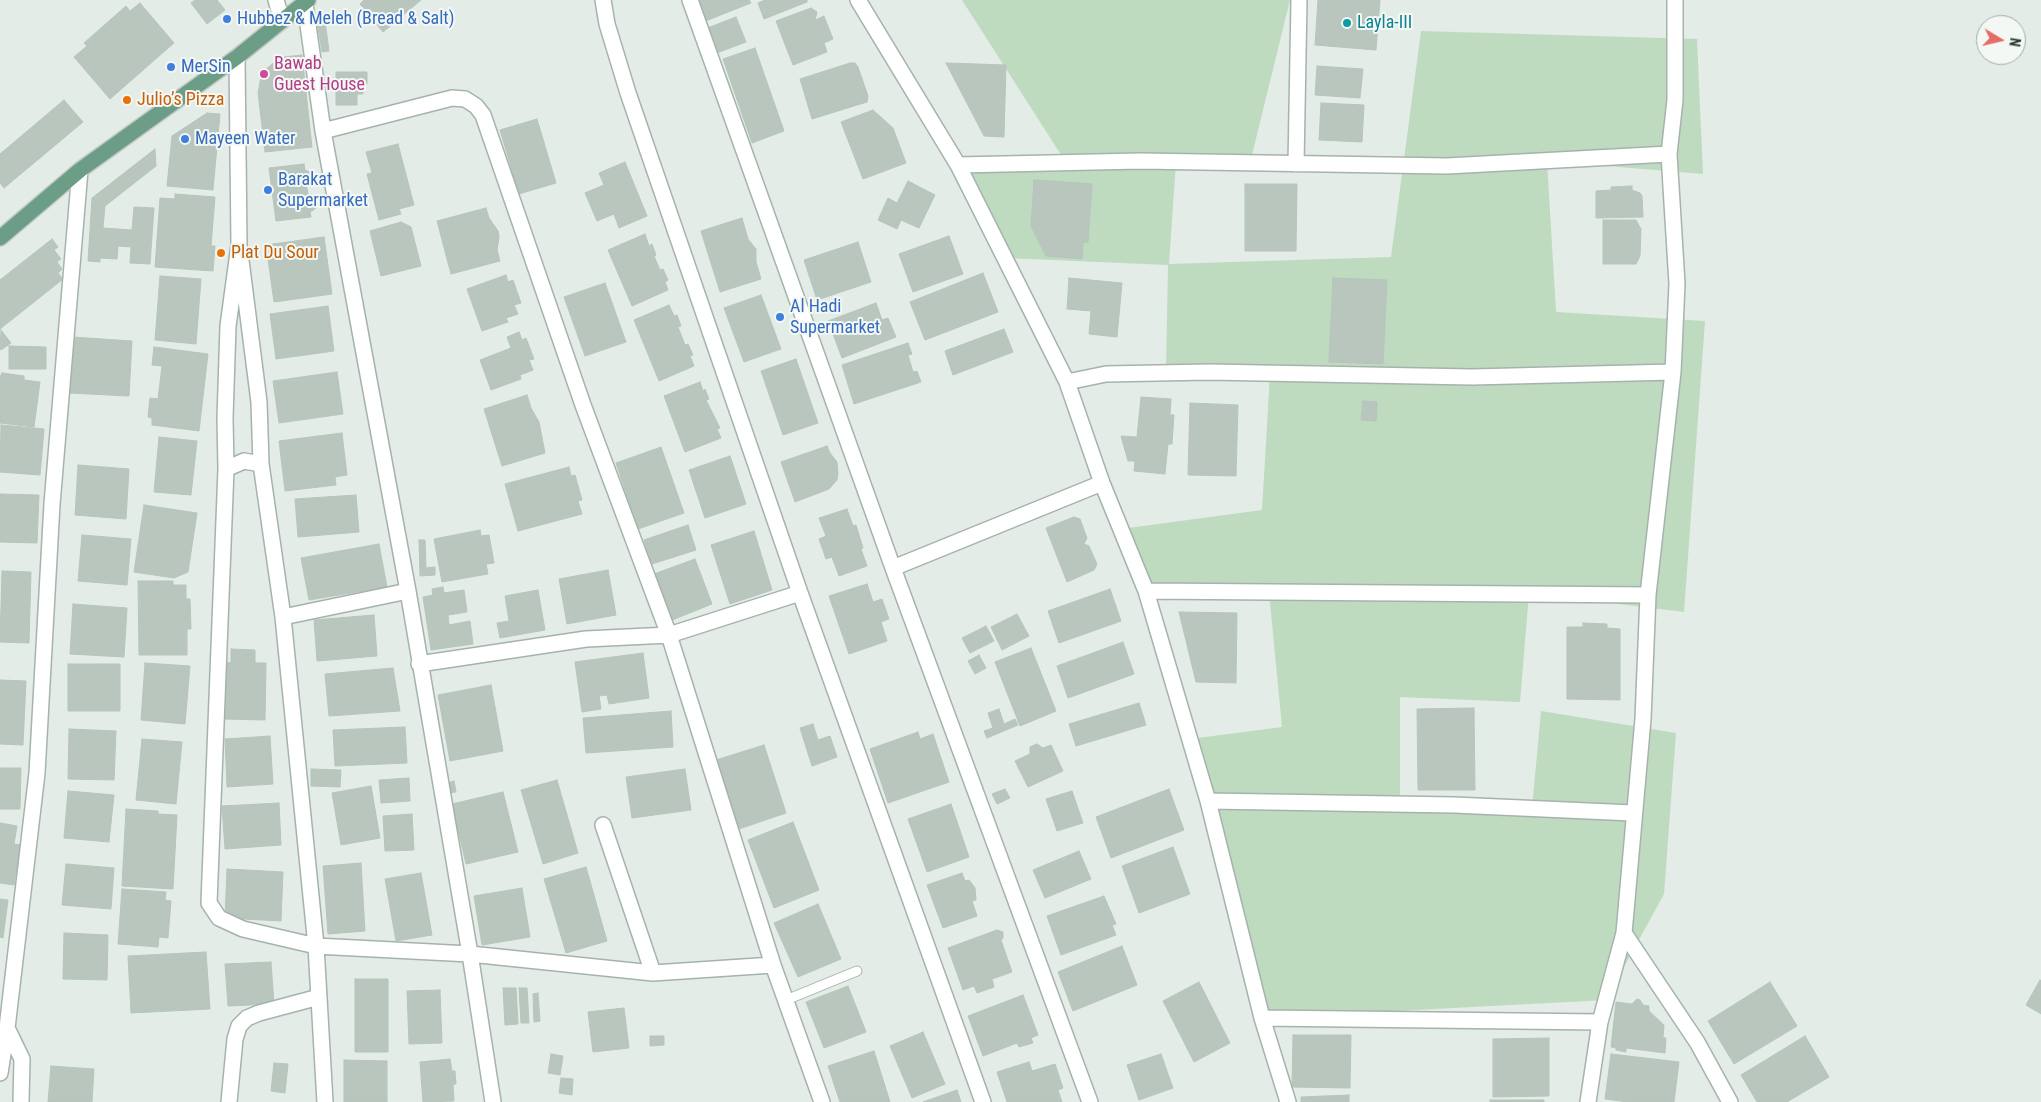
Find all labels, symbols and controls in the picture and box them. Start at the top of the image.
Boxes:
place label: Hubbez & Meleh (Bread & Salt) [237,8,454,30]
place label: Layla-III [1357,12,1412,34]
marker: Hubbez & Meleh (Bread & Salt) [221,13,233,25]
north arrow [1976,15,2026,65]
marker: Layla-III [1341,17,1353,29]
text: N [2006,37,2023,48]
place label: Bawab Guest House [274,53,365,96]
place label: MerSin [181,56,231,78]
marker: MerSin [165,61,177,73]
marker: Bawab Guest House [258,68,270,80]
place label: Julio’s Pizza [137,89,224,111]
marker: Julio’s Pizza [121,94,133,106]
place label: Mayeen Water [195,128,295,150]
marker: Mayeen Water [179,133,191,145]
place label: Barakat Supermarket [278,169,368,212]
marker: Barakat Supermarket [262,184,274,196]
place label: Plat Du Sour [231,242,319,264]
marker: Plat Du Sour [215,247,227,259]
place label: Al Hadi Supermarket [790,296,880,338]
marker: Al Hadi Supermarket [774,311,786,323]

